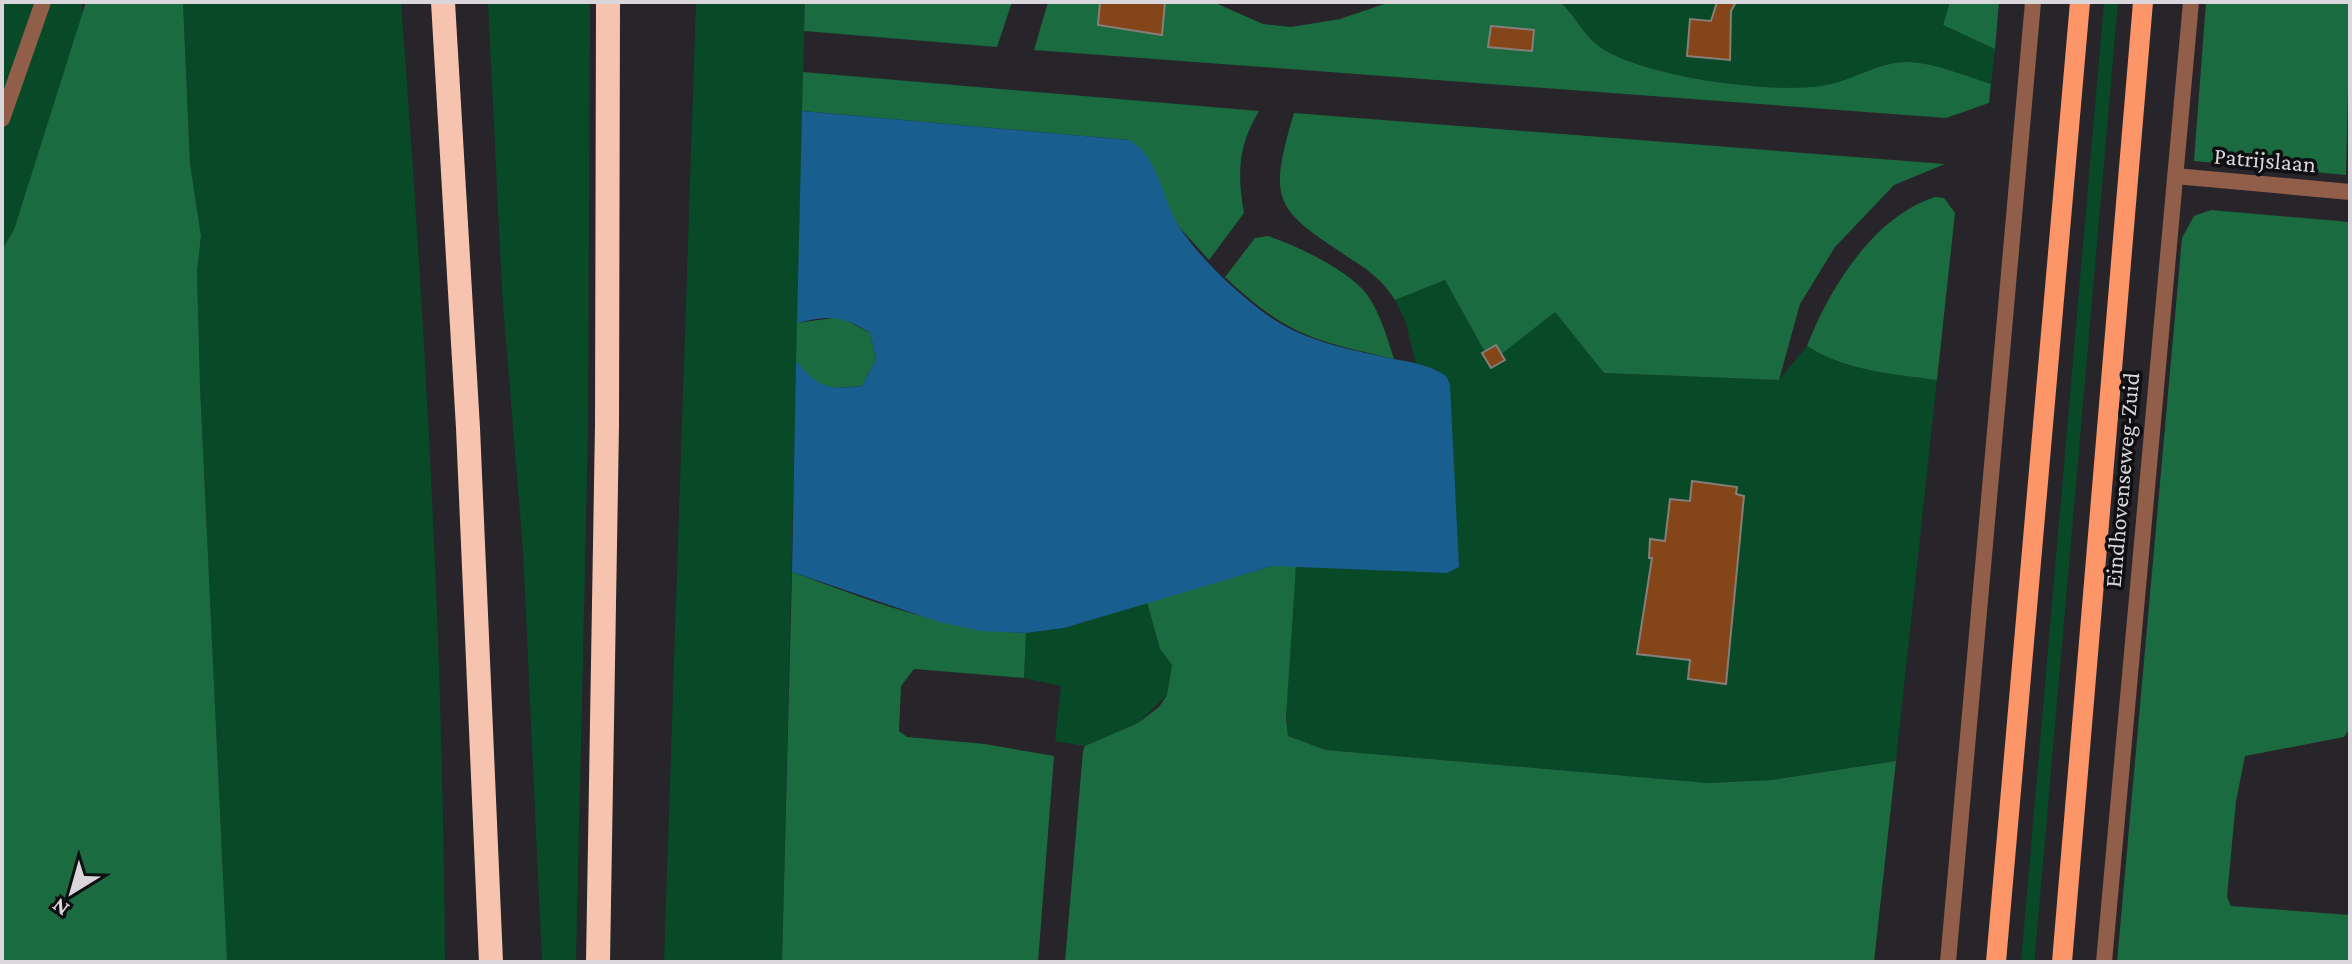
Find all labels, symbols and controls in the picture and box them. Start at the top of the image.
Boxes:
street label: Patrijslaan [2213,142,2317,177]
street label: Eindhovenseweg-Zuid [2099,371,2144,589]
north arrow [32,852,112,932]
text: N [47,893,74,922]

